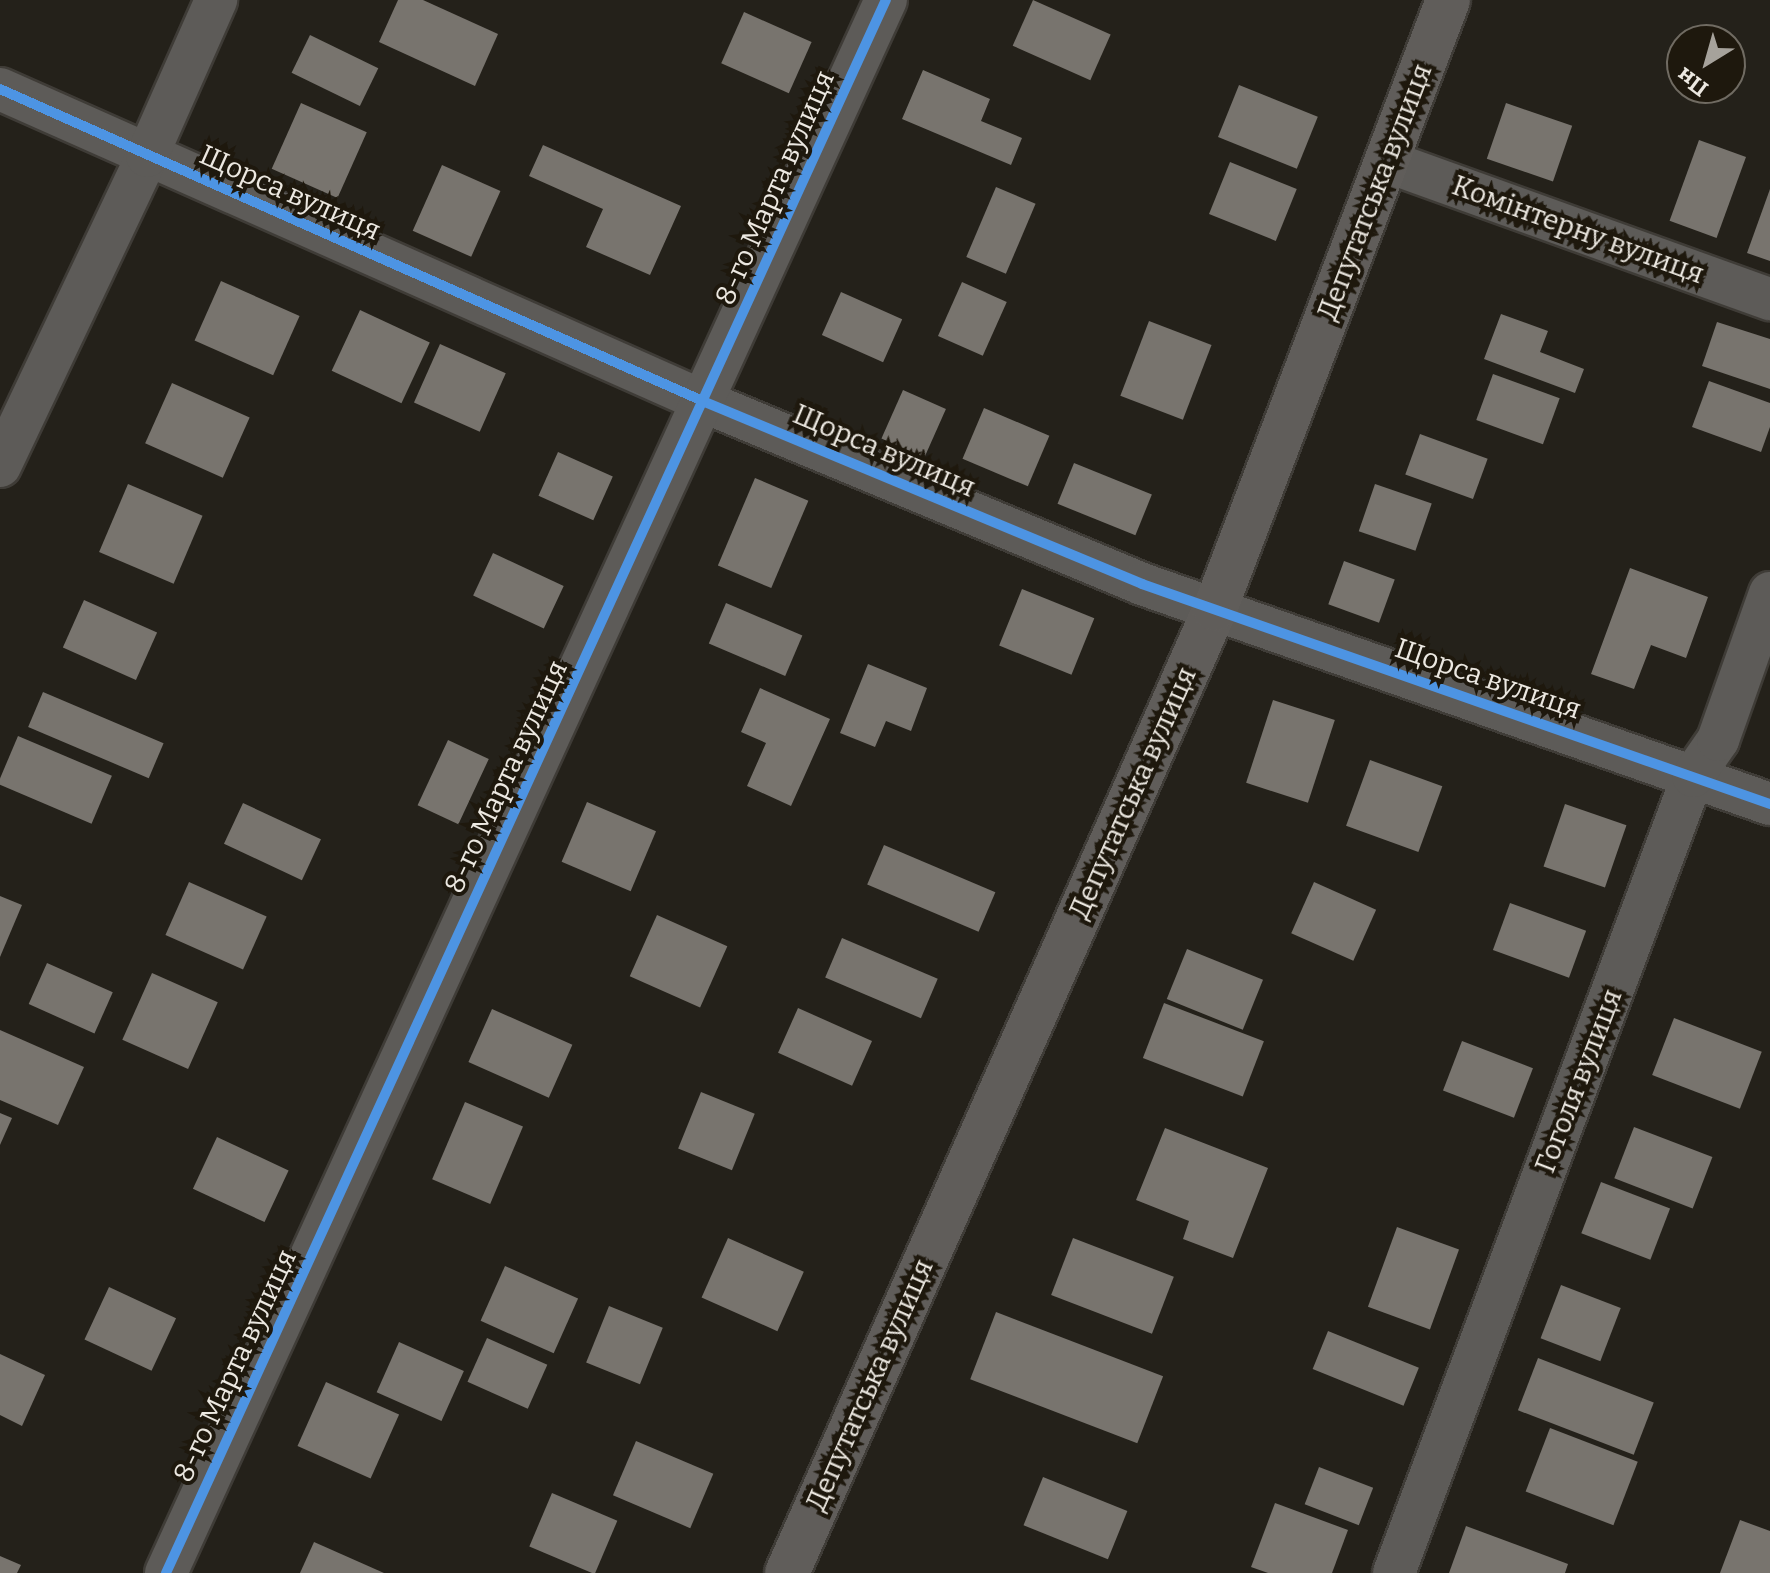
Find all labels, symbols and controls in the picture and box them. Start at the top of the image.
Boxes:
north arrow [1666,24,1746,104]
street label: Депутатська вулиця [1311,59,1439,325]
text: Пн [1672,62,1713,102]
street label: 8-го Марта вулиця [708,66,842,310]
street label: Щорса вулиця [194,138,386,248]
street label: Комінтерну вулиця [1448,169,1708,291]
street label: Щорса вулиця [788,398,980,504]
street label: Щорса вулиця [1391,631,1585,727]
street label: 8-го Марта вулиця [437,655,575,899]
street label: Депутатська вулиця [1062,662,1204,924]
street label: Гоголя вулиця [1529,985,1629,1177]
street label: 8-го Марта вулиця [166,1244,304,1488]
street label: Депутатська вулиця [799,1254,941,1516]

